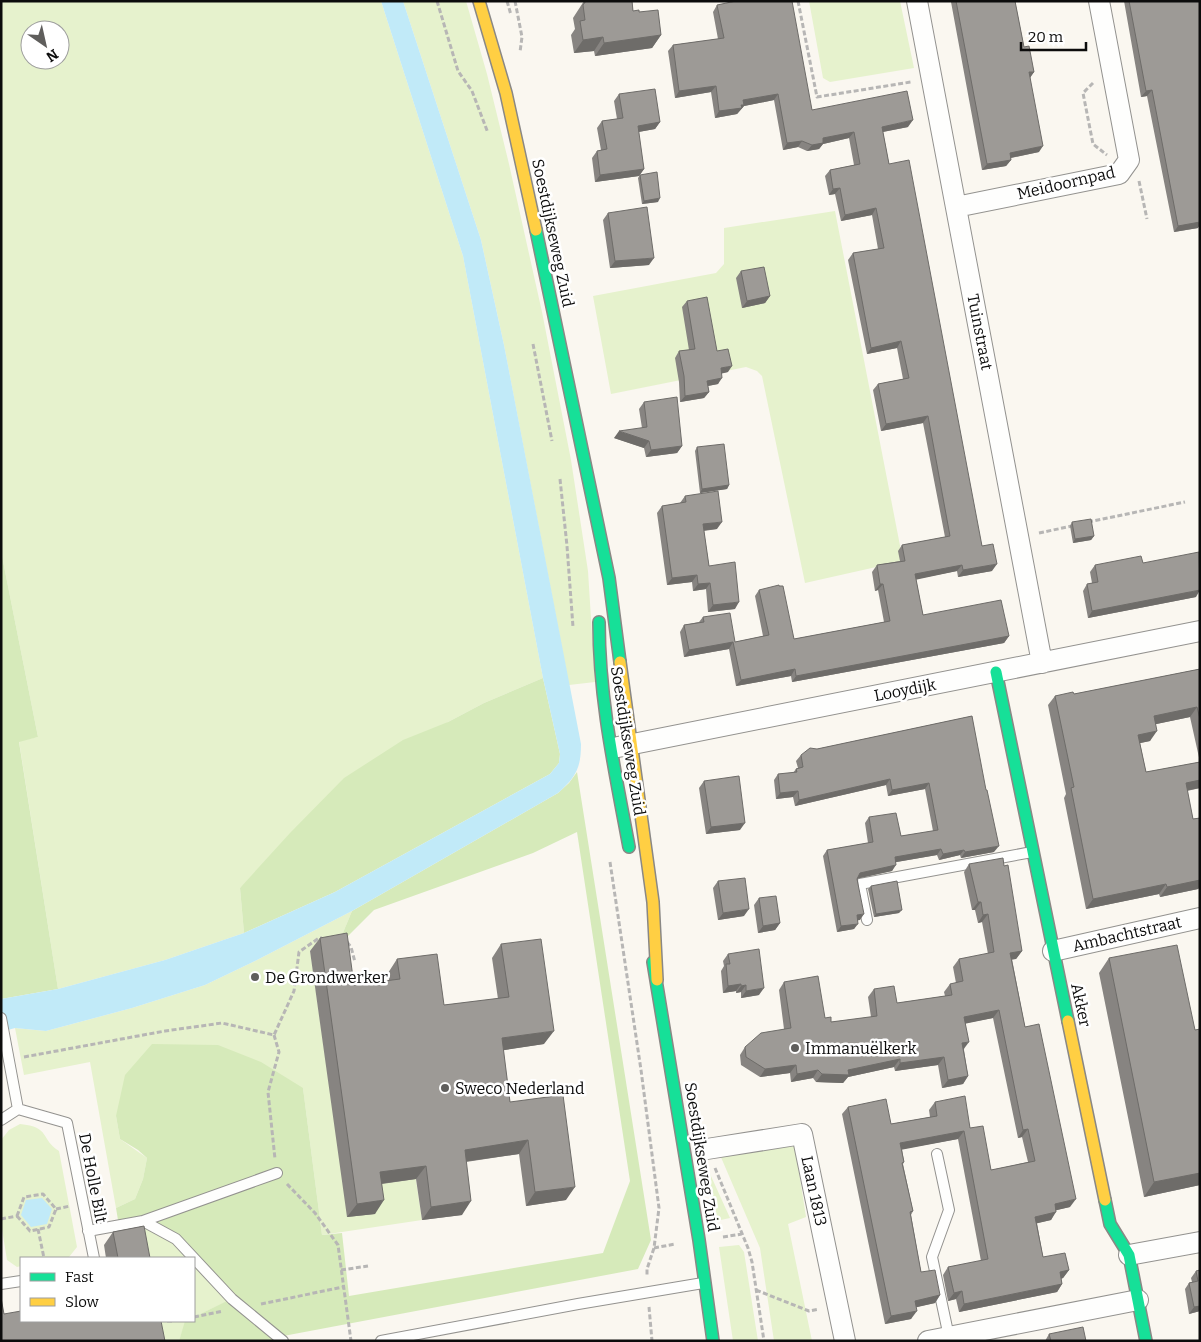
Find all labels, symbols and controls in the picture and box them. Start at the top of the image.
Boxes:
north arrow [20,20,70,70]
scale bar [1021,20,1086,52]
text: 20 m [1028,28,1064,46]
text: N [43,45,61,66]
street label: Soestdijkseweg Zuid [528,157,578,309]
street label: Meidoornpad [1015,162,1117,204]
street label: Tuinstraat [963,292,997,372]
street label: Soestdijkseweg Zuid [607,665,649,818]
street label: Looydijk [872,675,938,705]
street label: Ambachtstraat [1071,912,1183,956]
place label: De Grondwerker [265,968,388,987]
marker: De Grondwerker [249,971,261,983]
street label: Akker [1067,981,1095,1029]
place label: Immanuëlkerk [805,1039,916,1058]
marker: Immanuëlkerk [789,1042,801,1054]
place label: Sweco Nederland [455,1079,585,1098]
street label: Soestdijkseweg Zuid [681,1081,723,1234]
marker: Sweco Nederland [439,1082,451,1094]
street label: De Holle Bilt [75,1131,111,1225]
street label: Laan 1813 [797,1154,831,1228]
legend [20,1257,195,1322]
text: Fast [65,1268,94,1286]
text: Slow [65,1293,100,1311]

